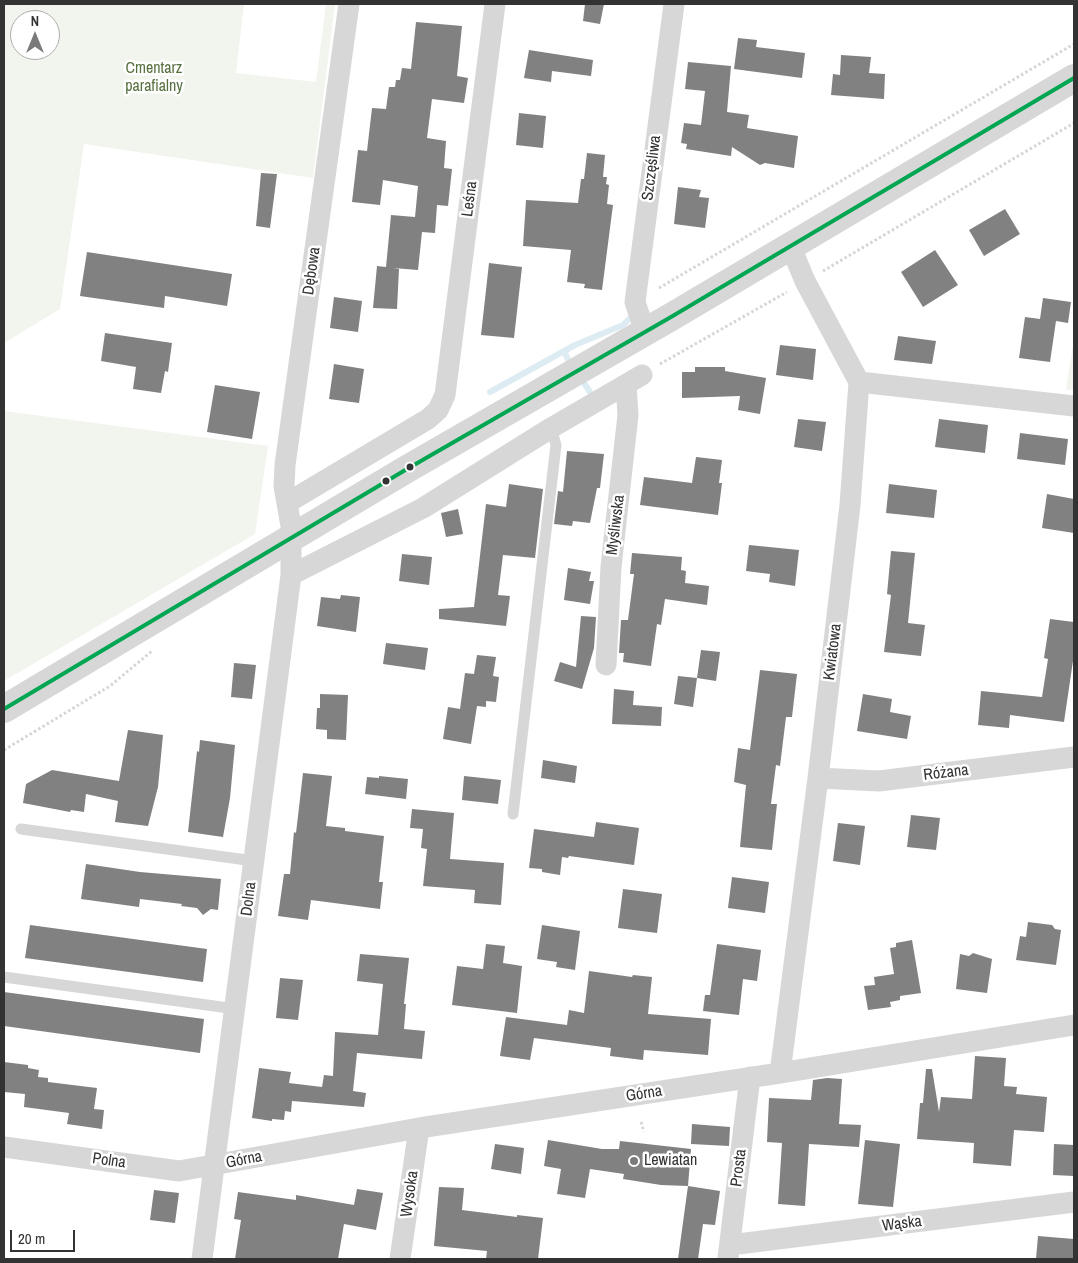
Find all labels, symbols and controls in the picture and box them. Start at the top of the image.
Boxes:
north arrow [10,10,60,60]
text: N [31,12,39,30]
park label: Cmentarz parafialny [125,59,183,97]
street label: Szczęśliwa [638,134,666,202]
street label: Leśna [458,180,482,218]
street label: Dębowa [299,246,325,296]
unlabelled marker [405,462,415,472]
unlabelled marker [381,476,391,486]
street label: Myśliwska [603,494,629,556]
street label: Kwiatowa [820,623,846,681]
street label: Różana [922,761,970,785]
street label: Dolna [237,881,261,917]
street label: Górna [624,1082,664,1106]
street label: Górna [224,1147,264,1173]
street label: Prosta [727,1148,751,1188]
street label: Polna [91,1149,127,1173]
place label: Lewiatan [644,1151,697,1171]
marker: Lewiatan [628,1155,640,1167]
street label: Wysoka [397,1170,423,1218]
street label: Wąska [881,1212,923,1236]
scale bar [12,1220,78,1252]
text: 20 m [18,1228,45,1249]

